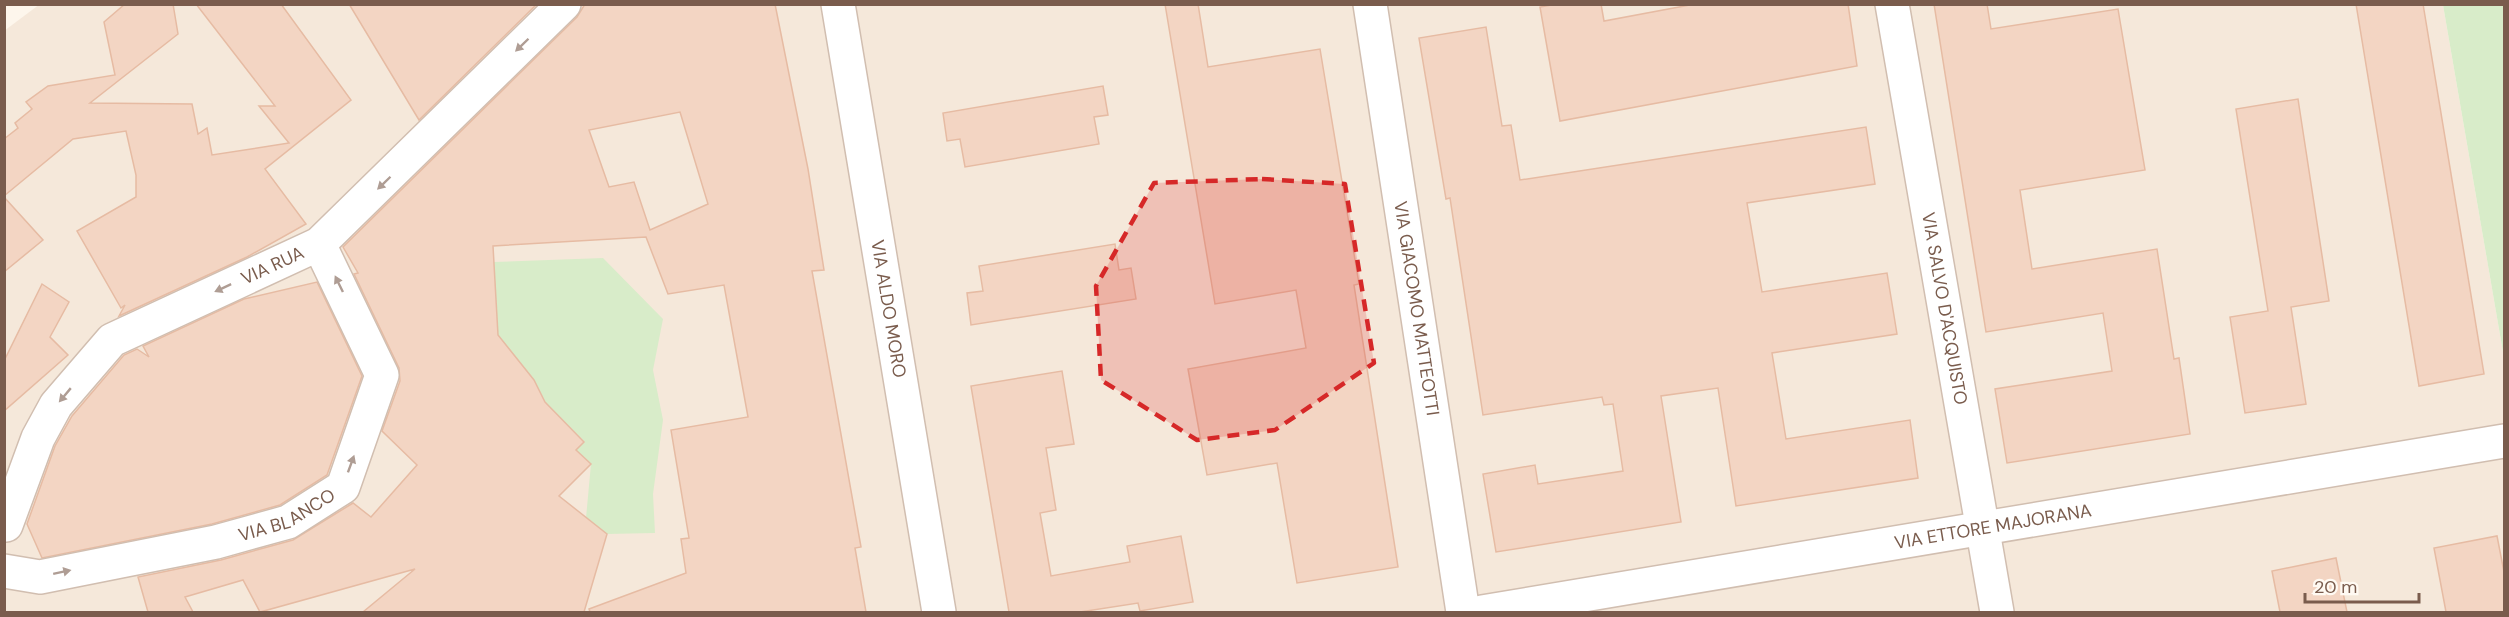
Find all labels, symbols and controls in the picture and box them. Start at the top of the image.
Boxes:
one-way arrow [516,38,530,52]
one-way arrow [377,175,391,189]
street label: VIA GIACOMO MATTEOTTI [1388,200,1445,417]
street label: VIA SALVO D'ACQUISTO [1916,210,1973,407]
street label: VIA ALDO MORO [865,238,912,380]
street label: VIA RUA [237,241,308,291]
one-way arrow [334,276,343,293]
one-way arrow [214,283,231,292]
one-way arrow [59,387,72,402]
one-way arrow [346,455,356,473]
street label: VIA BLANCO [236,483,340,547]
street label: VIA ETTORE MAJORANA [1893,498,2093,555]
scale bar [2305,566,2419,604]
one-way arrow [53,567,72,576]
text: 20 m [2314,575,2357,599]

